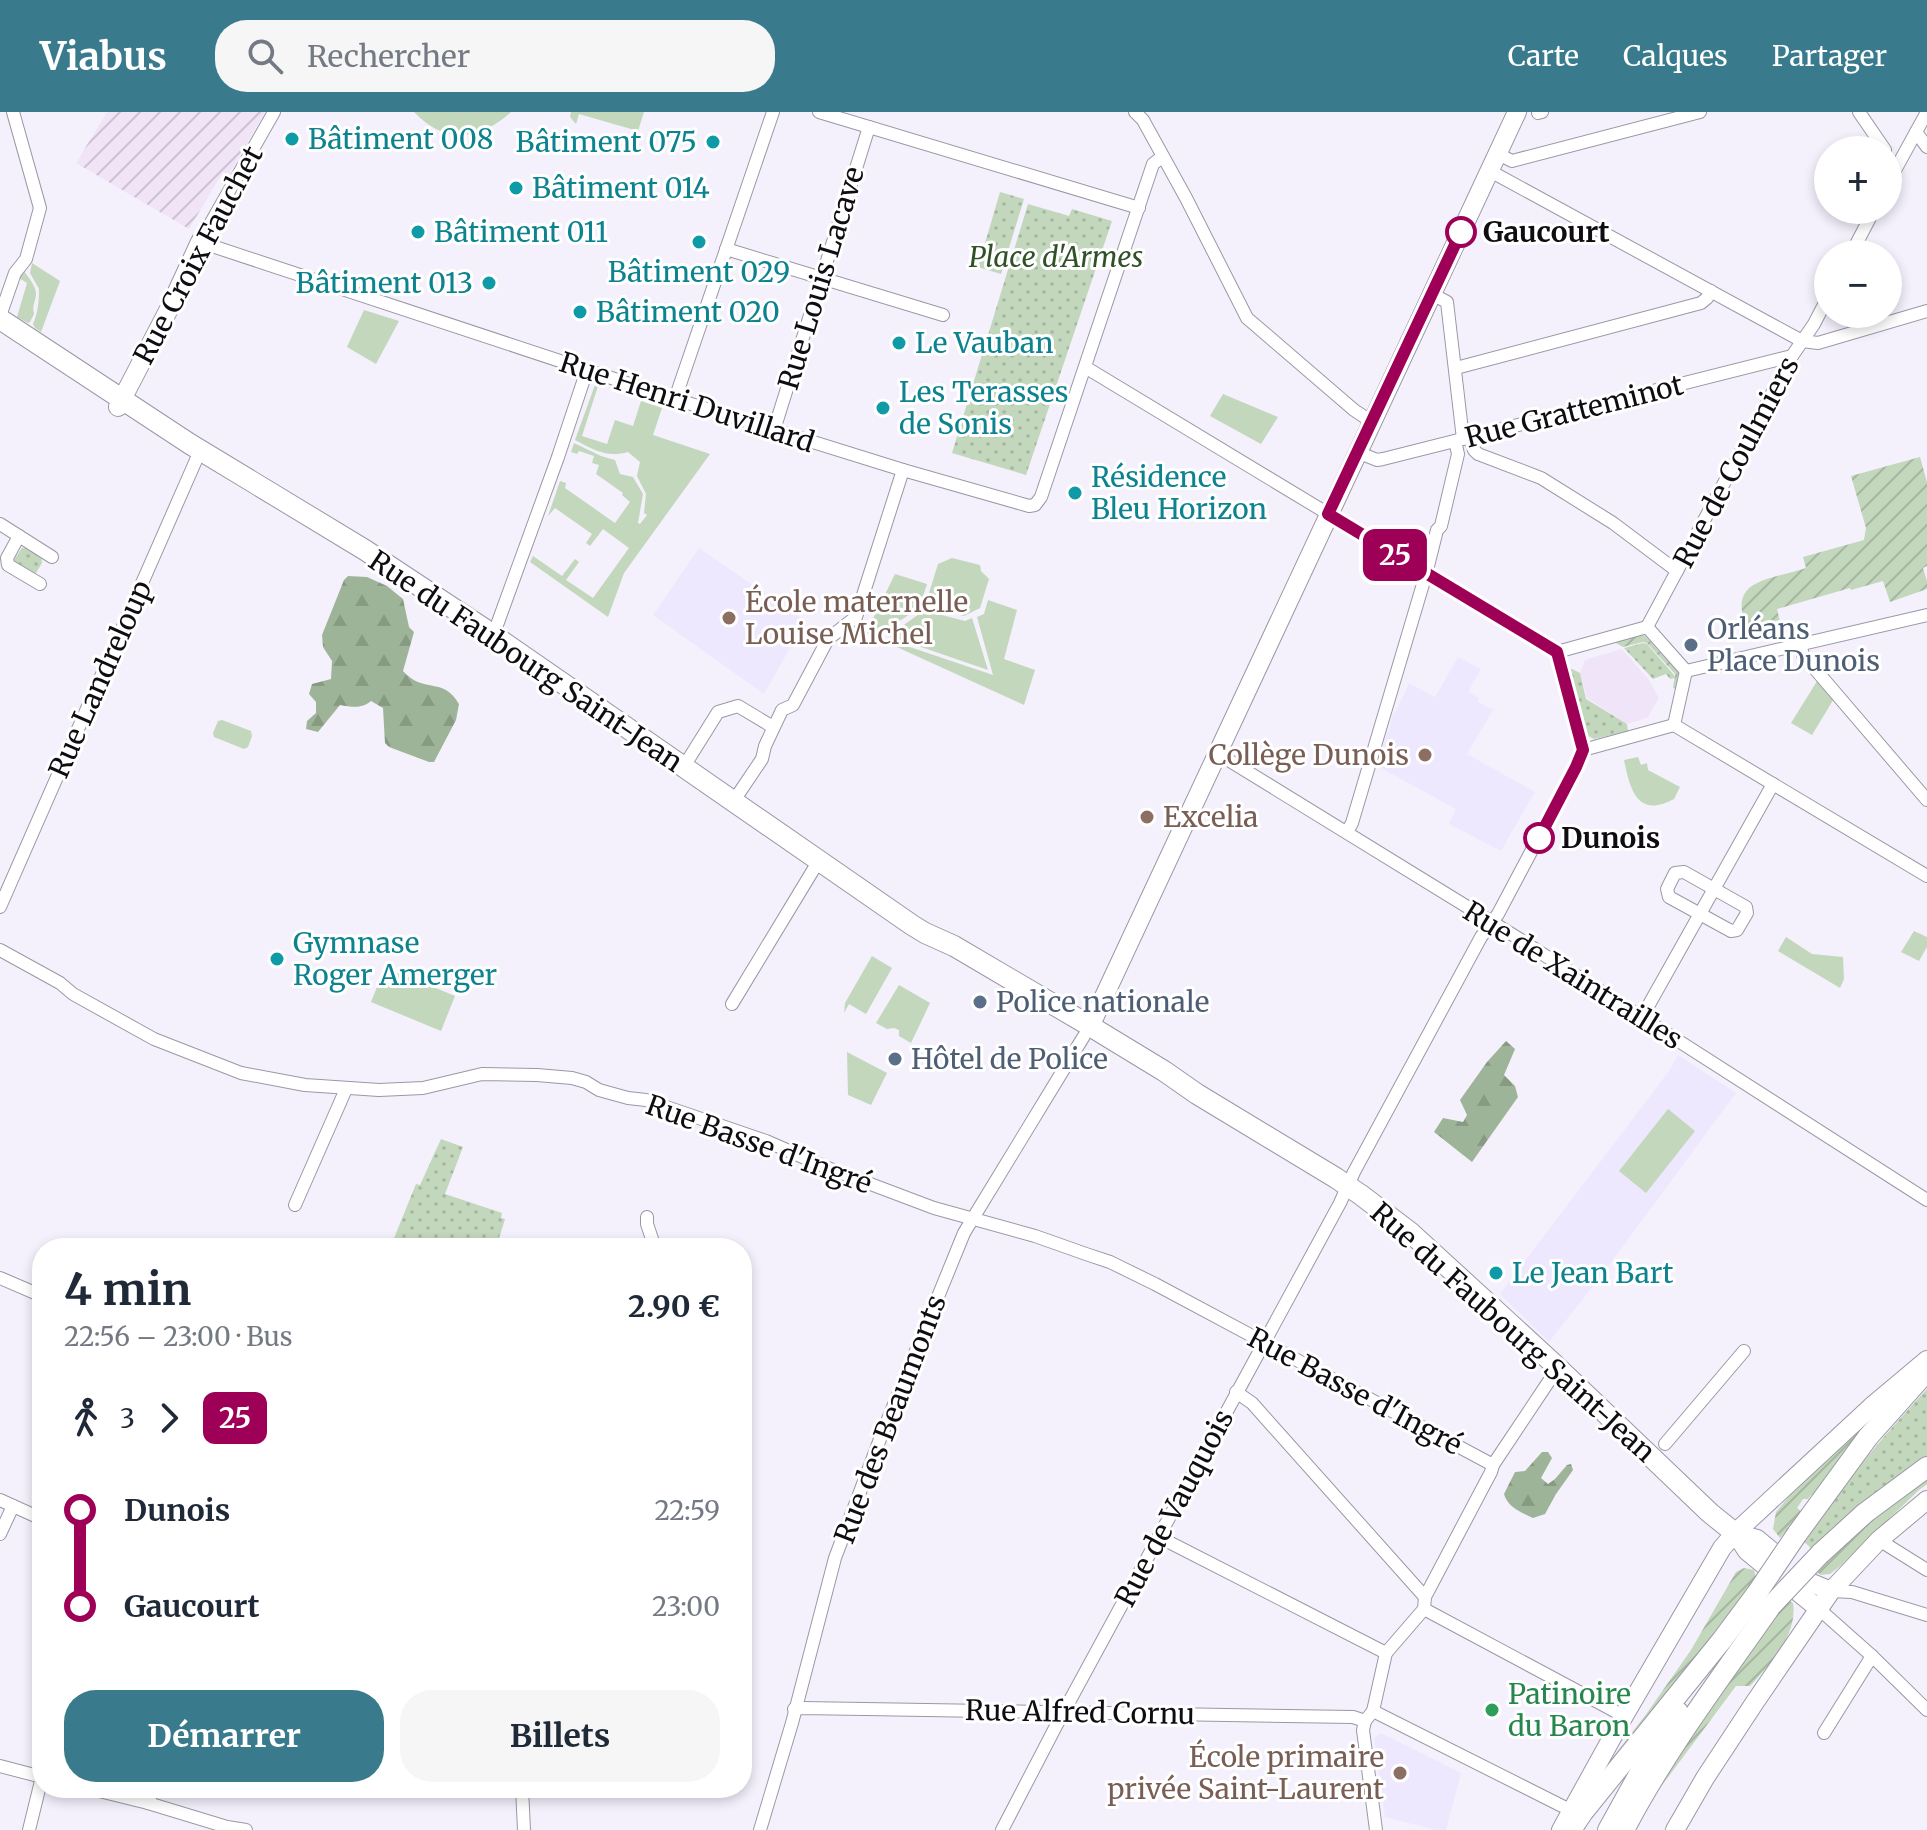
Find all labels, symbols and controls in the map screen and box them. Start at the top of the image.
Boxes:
search box [215,20,775,92]
text: Viabus [40,33,167,80]
icon: search [243,34,287,78]
text: Rechercher [307,37,470,75]
text: Carte [1508,38,1579,74]
text: Calques [1623,38,1728,74]
text: Partager [1772,38,1887,74]
place label: Bâtiment 008 [308,121,493,157]
place label: Bâtiment 075 [516,124,697,160]
marker: Bâtiment 008 [283,130,301,148]
marker: Bâtiment 075 [704,133,722,151]
map controls [1814,136,1902,328]
button: + [1814,136,1902,224]
street label: Rue Croix Fauchet [125,140,271,370]
street label: Rue Louis Lacave [770,162,872,394]
place label: Bâtiment 014 [532,170,710,206]
marker: Bâtiment 014 [507,179,525,197]
place label: Bâtiment 011 [434,214,608,250]
place label: Gaucourt [1483,214,1610,250]
marker: Gaucourt [1446,217,1476,247]
marker: Bâtiment 011 [409,223,427,241]
marker: Bâtiment 029 [690,233,708,251]
park label: Place d'Armes [969,239,1143,275]
button: − [1814,240,1902,328]
place label: Bâtiment 029 [608,254,790,290]
place label: Bâtiment 013 [296,265,473,301]
marker: Bâtiment 013 [480,274,498,292]
place label: Bâtiment 020 [596,294,780,330]
marker: Bâtiment 020 [571,303,589,321]
place label: Le Vauban [915,325,1054,361]
marker: Le Vauban [890,334,908,352]
street label: Rue Henri Duvillard [555,344,819,460]
street label: Rue de Coulmiers [1665,350,1807,574]
street label: Rue Gratteminot [1461,366,1687,455]
place label: Les Terasses de Sonis [899,374,1069,442]
marker: Les Terasses de Sonis [874,399,892,417]
place label: Résidence Bleu Horizon [1091,459,1267,527]
marker: Résidence Bleu Horizon [1066,484,1084,502]
line badge: 25 [1359,529,1431,581]
text: 25 [1379,537,1411,573]
street label: Rue du Faubourg Saint-Jean [362,542,690,780]
street label: Rue Landreloup [40,575,160,783]
place label: École maternelle Louise Michel [745,584,968,652]
marker: École maternelle Louise Michel [720,609,738,627]
place label: Orléans Place Dunois [1707,611,1880,679]
marker: Orléans Place Dunois [1682,636,1700,654]
place label: Collège Dunois [1209,737,1409,773]
marker: Collège Dunois [1416,746,1434,764]
place label: Excelia [1163,799,1258,835]
marker: Excelia [1138,808,1156,826]
place label: Dunois [1561,820,1660,856]
marker: Dunois [1524,823,1554,853]
street label: Rue de Xaintrailles [1457,893,1689,1057]
place label: Gymnase Roger Amerger [293,925,497,993]
marker: Gymnase Roger Amerger [268,950,286,968]
place label: Police nationale [996,984,1209,1020]
marker: Police nationale [971,993,989,1011]
place label: Hôtel de Police [911,1041,1108,1077]
marker: Hôtel de Police [886,1050,904,1068]
street label: Rue Basse d'Ingré [641,1086,877,1202]
street label: Rue du Faubourg Saint-Jean [1363,1194,1663,1470]
place label: Le Jean Bart [1512,1255,1673,1291]
text: 4 min [64,1262,191,1317]
marker: Le Jean Bart [1487,1264,1505,1282]
text: 2.90 € [628,1287,720,1325]
street label: Rue des Beaumonts [826,1290,954,1548]
street label: Rue Basse d'Ingré [1242,1319,1468,1463]
text: 22:56 – 23:00 · Bus [64,1320,293,1353]
icon: walk [64,1396,108,1440]
icon: forward [147,1396,191,1440]
text: 25 [219,1400,251,1436]
text: 3 [120,1402,135,1435]
street label: Rue de Vauquois [1107,1403,1241,1613]
text: Dunois [124,1491,230,1529]
text: 22:59 [654,1494,720,1527]
text: Gaucourt [124,1587,260,1625]
text: 23:00 [652,1590,720,1623]
place label: Patinoire du Baron [1508,1676,1631,1744]
button: Démarrer [64,1690,384,1782]
button: Billets [400,1690,720,1782]
street label: Rue Alfred Cornu [965,1692,1195,1732]
marker: Patinoire du Baron [1483,1701,1501,1719]
place label: École primaire privée Saint-Laurent [1107,1739,1384,1807]
marker: École primaire privée Saint-Laurent [1391,1764,1409,1782]

